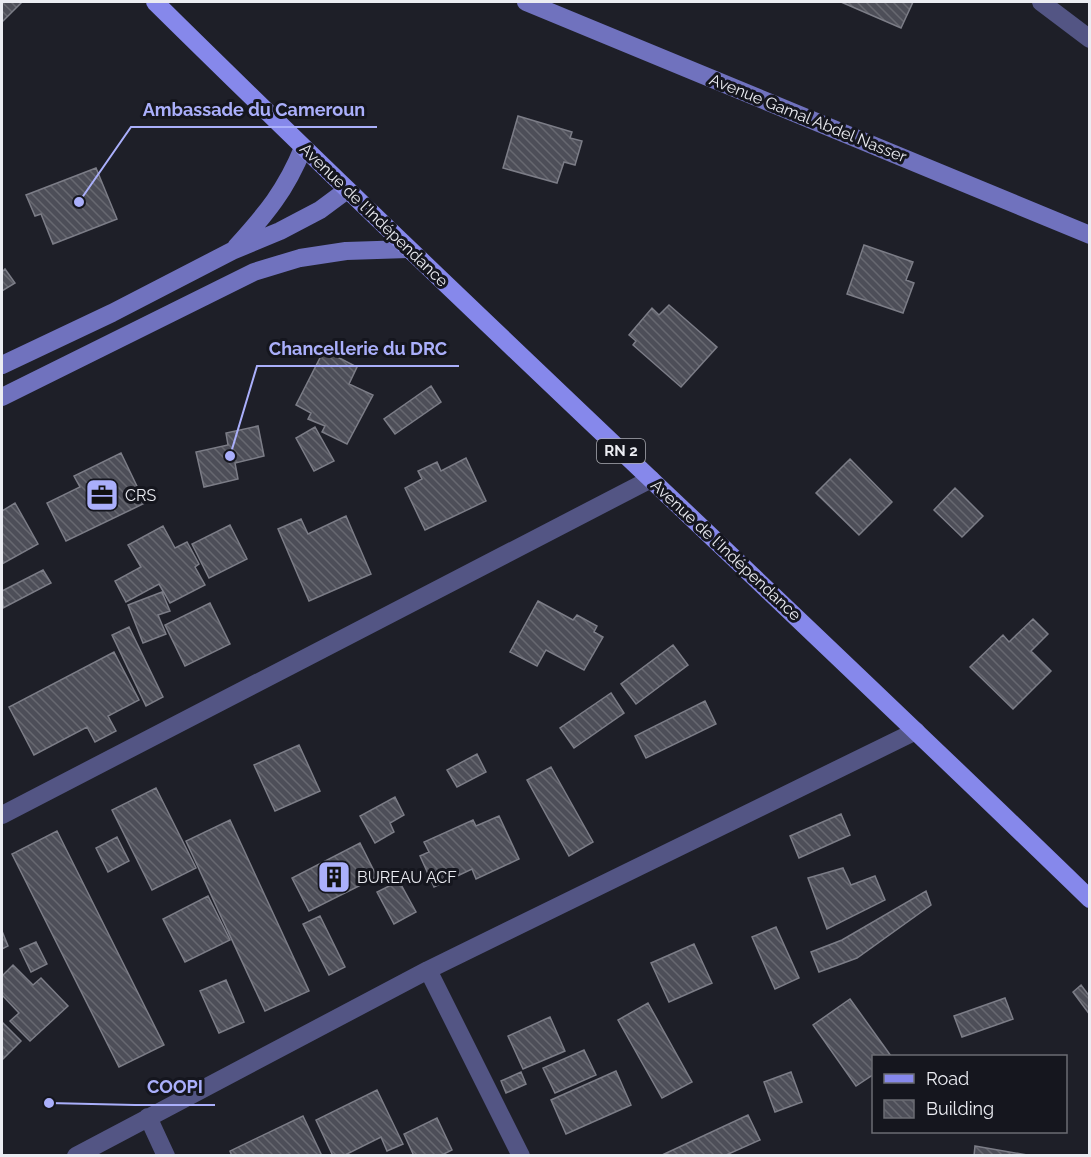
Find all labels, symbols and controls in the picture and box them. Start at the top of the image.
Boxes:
street label: Avenue Gamal Abdel Nasser [707,70,910,166]
callout: Ambassade du Cameroun [131,91,377,127]
text: Ambassade du Cameroun [143,99,365,120]
street label: Avenue de l'Indépendance [296,139,452,291]
callout: Chancellerie du DRC [257,330,459,366]
text: Chancellerie du DRC [269,338,447,359]
road number: RN 2 [597,439,645,463]
street label: Avenue de l'Indépendance [647,475,805,625]
office icon: CRS [84,477,120,513]
place label: CRS [125,486,156,505]
building icon: BUREAU ACF [316,859,352,895]
place label: BUREAU ACF [357,868,457,887]
legend [872,1055,1067,1133]
text: Road [926,1068,969,1089]
callout: COOPI [135,1069,215,1105]
text: COOPI [147,1076,203,1097]
text: Building [926,1098,994,1119]

